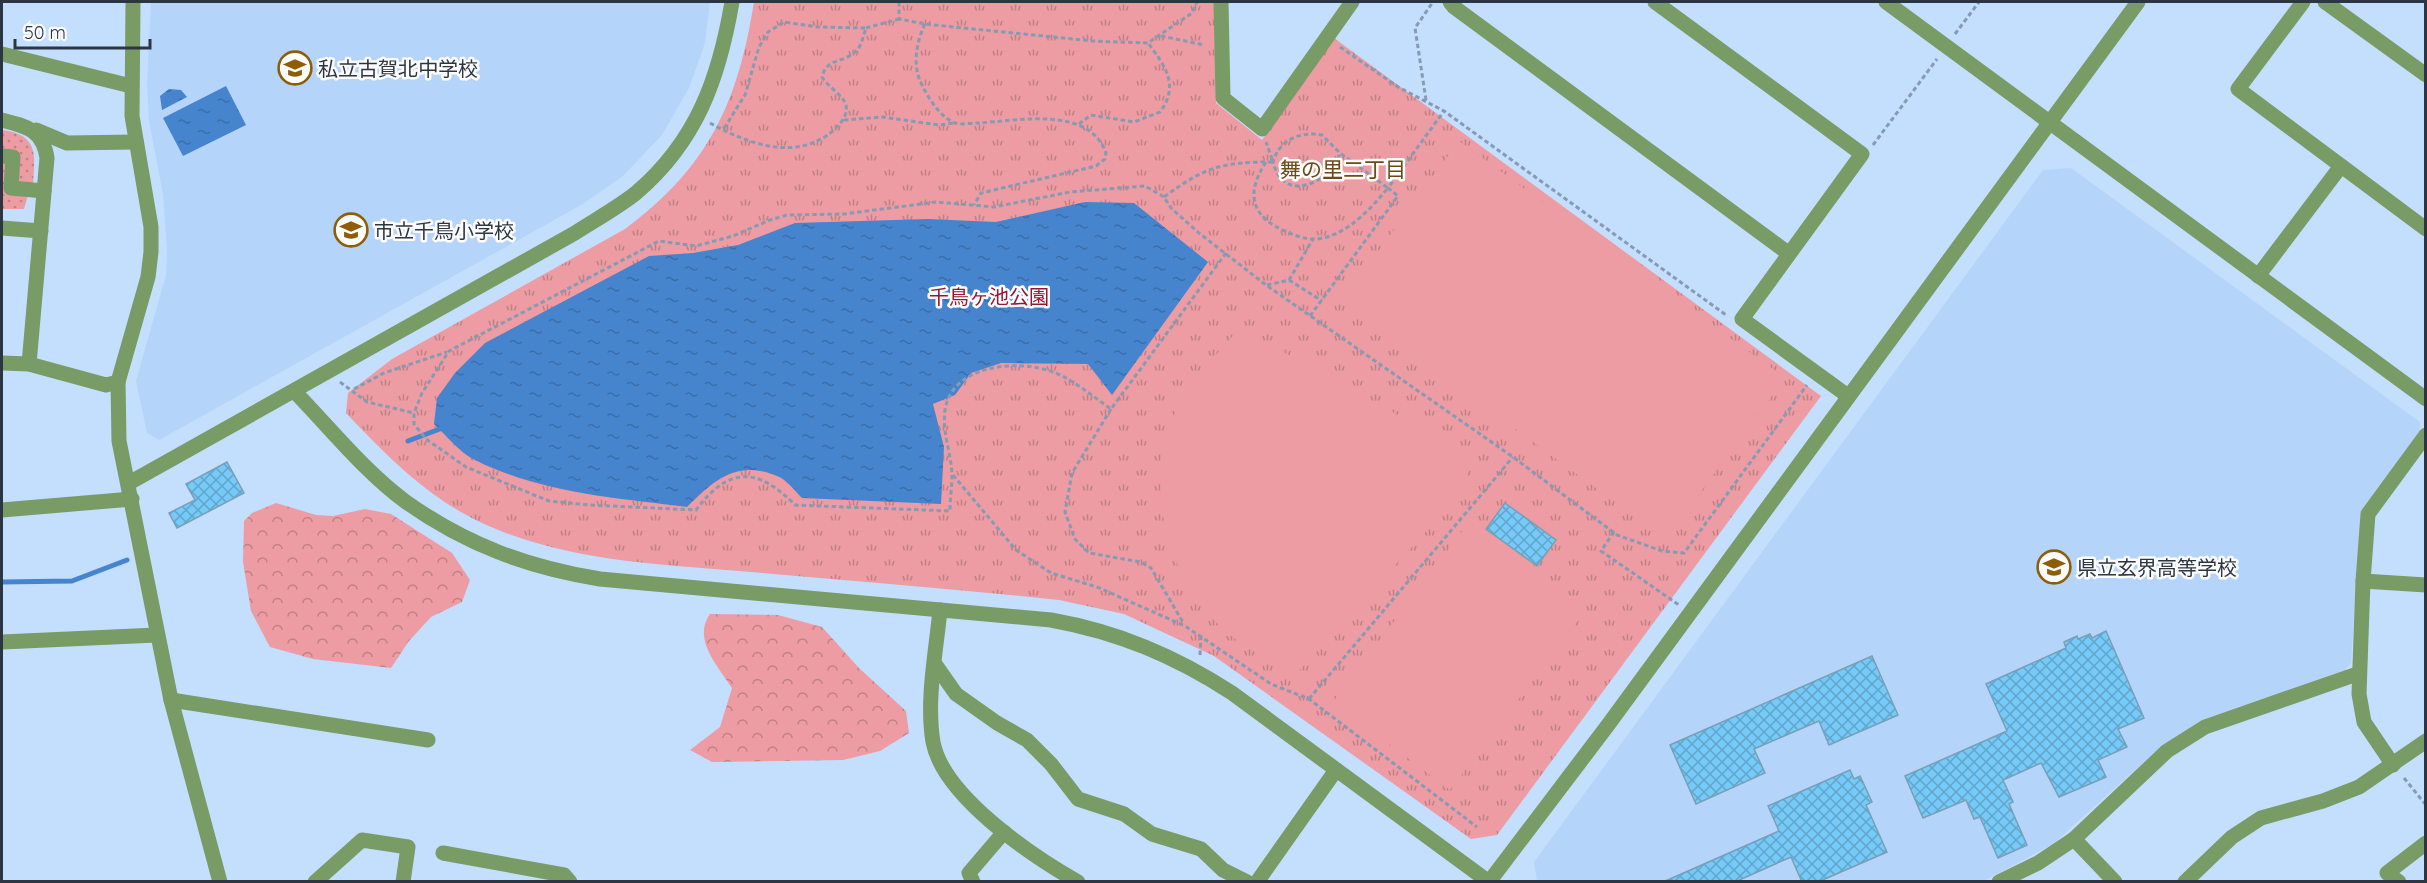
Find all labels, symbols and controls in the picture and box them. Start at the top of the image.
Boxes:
scale bar [15,12,150,50]
text: 50 m [24,21,66,44]
school or university icon: 私立古賀北中学校 [277,50,313,86]
place label: 私立古賀北中学校 [318,56,478,81]
district label: 舞の里二丁目 [1280,156,1406,182]
school or university icon: 市立千鳥小学校 [333,212,369,248]
place label: 市立千鳥小学校 [374,218,514,243]
park label: 千鳥ヶ池公園 [929,284,1049,309]
school or university icon: 県立玄界高等学校 [2036,549,2072,585]
place label: 県立玄界高等学校 [2077,555,2237,580]

